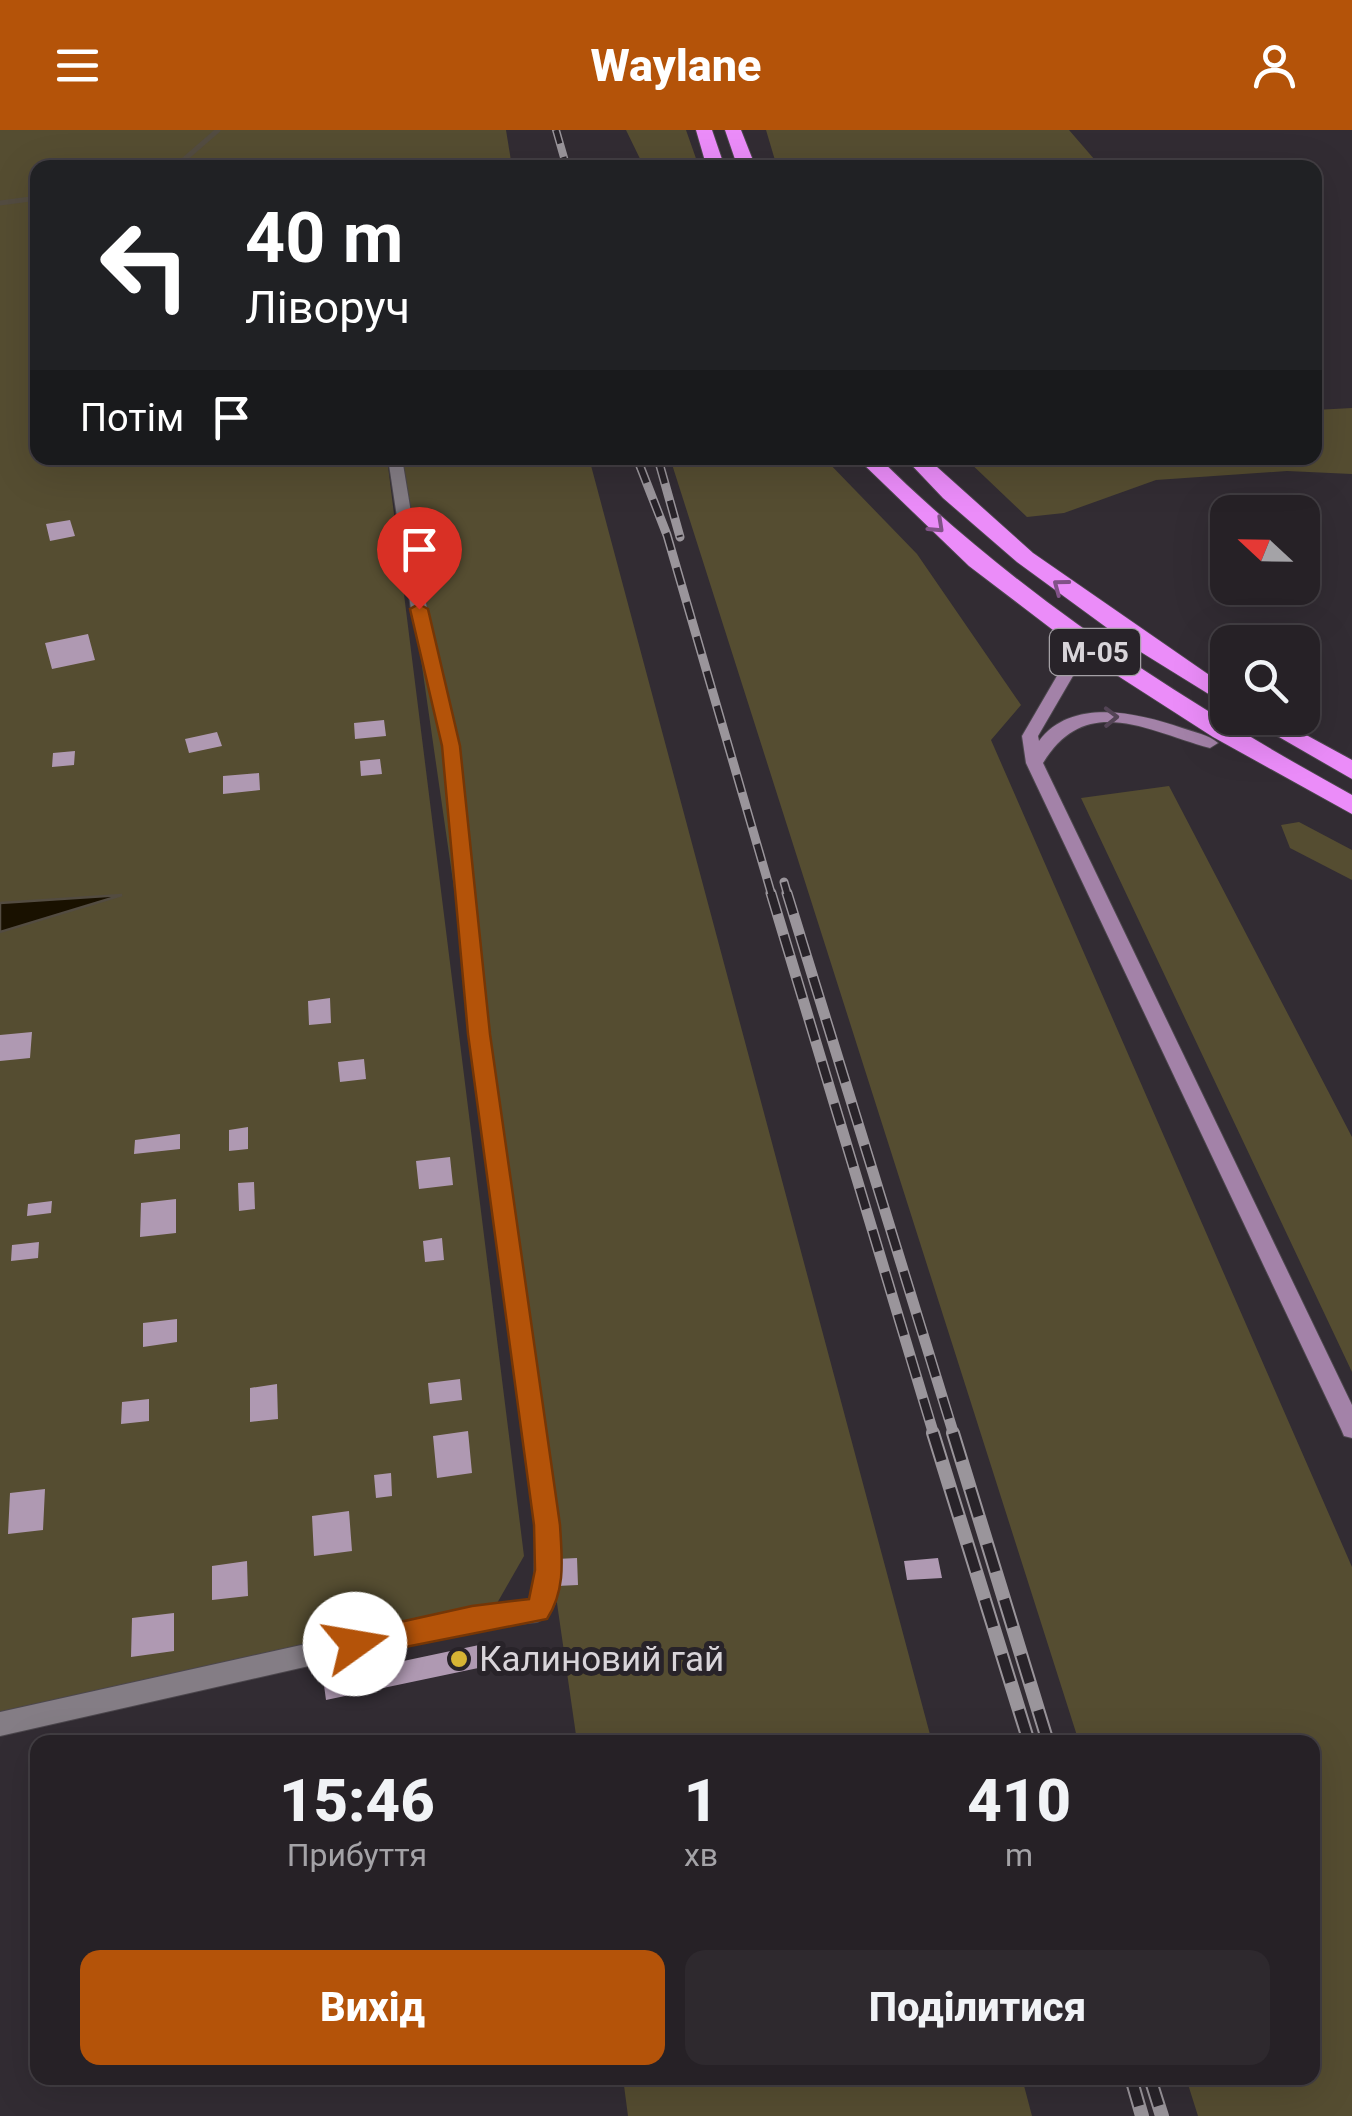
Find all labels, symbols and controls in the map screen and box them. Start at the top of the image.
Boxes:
icon: menu [50,38,105,93]
icon: person [1247,38,1302,93]
text: Waylane [590,39,762,92]
text: 40 m [245,197,403,279]
icon: left [80,200,210,330]
text: Ліворуч [245,281,410,334]
icon: arrive [204,390,259,445]
text: Потім [80,396,184,440]
north arrow [1210,495,1320,605]
map controls [1210,495,1320,735]
pin [377,507,462,610]
one-way arrow [925,514,944,532]
icon: arrive [392,522,447,577]
one-way arrow [1053,580,1071,597]
button: search [1210,625,1320,735]
road number: М-05 [1050,629,1140,675]
one-way arrow [1103,707,1119,728]
position arrow [303,1592,407,1696]
place label: Калиновий гай [479,1639,724,1680]
marker: Калиновий гай [448,1648,470,1670]
text: 15:46 [279,1765,435,1836]
text: 1 [684,1765,718,1836]
text: 410 [967,1765,1071,1836]
text: Прибуття [287,1836,427,1874]
text: хв [684,1836,718,1874]
text: m [1005,1836,1033,1874]
button: Вихід [80,1950,665,2065]
button: Поділитися [685,1950,1270,2065]

